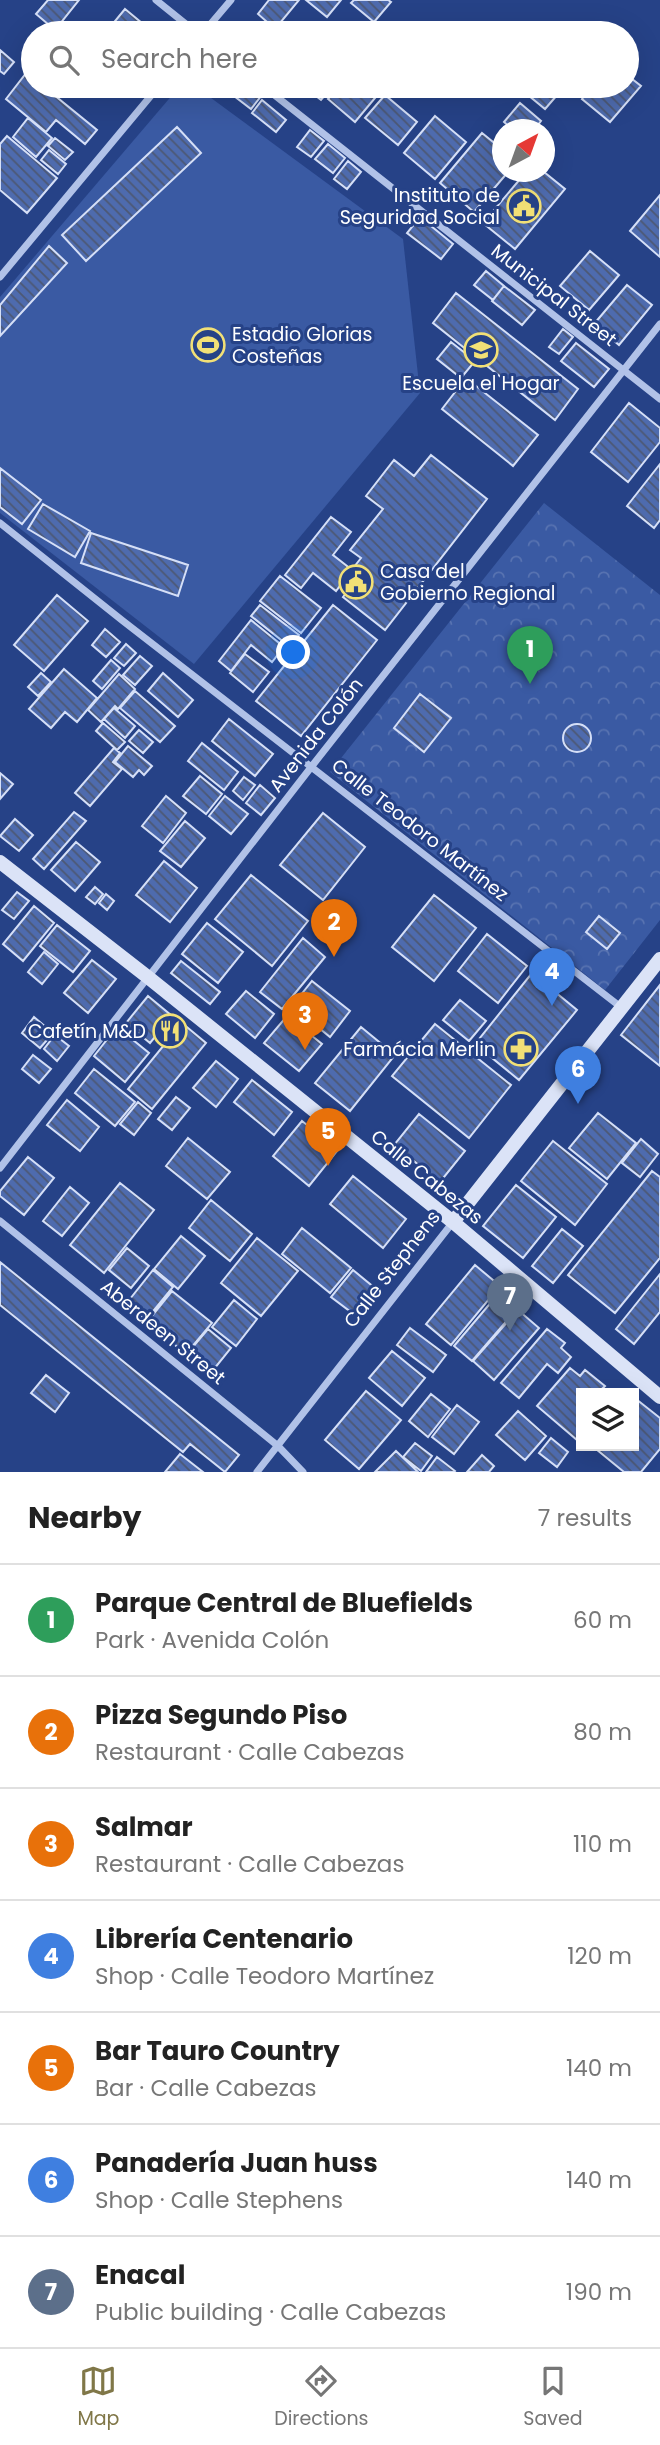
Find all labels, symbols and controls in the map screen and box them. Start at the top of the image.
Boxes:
search box [21,21,639,98]
icon: search [45,41,83,79]
text: Search here [101,41,258,77]
north arrow [492,119,555,182]
place label: Instituto de Seguridad Social [340,182,500,231]
public building icon: Instituto de Seguridad Social [505,187,543,225]
street label: Municipal Street [486,237,623,353]
place label: Estadio Glorias Costeñas [232,321,372,370]
sports icon: Estadio Glorias Costeñas [189,326,227,364]
school or university icon: Escuela el Hogar [462,331,500,369]
place label: Escuela el Hogar [402,370,560,397]
place label: Casa del Gobierno Regional [380,558,555,607]
public building icon: Casa del Gobierno Regional [337,563,375,601]
pin: 1 [507,626,553,684]
your location [276,635,310,669]
street label: Avenida Colón [263,672,369,798]
street label: Calle Teodoro Martínez [326,752,514,908]
pin: 2 [311,899,357,957]
pin: 4 [529,948,575,1006]
pin: 3 [282,992,328,1050]
restaurant icon: Cafetín M&D [151,1012,189,1050]
place label: Cafetín M&D [28,1018,146,1045]
pharmacy icon: Farmácia Merlin [502,1030,540,1068]
place label: Farmácia Merlin [343,1036,496,1063]
pin: 6 [555,1046,601,1104]
pin: 5 [305,1108,351,1166]
street label: Calle Cabezas [365,1123,489,1231]
street label: Calle Stephens [338,1205,446,1333]
street label: Aberdeen Street [95,1273,231,1391]
pin: 7 [487,1273,533,1331]
map controls [576,1388,639,1451]
button: layers [576,1388,639,1451]
text: Nearby [28,1496,142,1539]
text: 7 results [538,1502,632,1534]
text: Parque Central de Bluefields [95,1585,473,1621]
text: 1 [47,1604,55,1636]
text: 60 m [573,1604,632,1636]
text: Park · Avenida Colón [95,1624,329,1656]
text: Pizza Segundo Piso [95,1697,347,1733]
text: 2 [44,1716,58,1748]
text: 80 m [573,1716,632,1748]
text: Restaurant · Calle Cabezas [95,1736,404,1768]
text: Salmar [95,1809,193,1845]
text: 3 [44,1828,58,1860]
text: 110 m [573,1828,632,1860]
text: Restaurant · Calle Cabezas [95,1848,404,1880]
text: Librería Centenario [95,1921,353,1957]
text: 4 [43,1940,59,1972]
text: 120 m [567,1940,632,1972]
text: Shop · Calle Teodoro Martínez [95,1960,434,1992]
text: Bar Tauro Country [95,2033,340,2069]
text: 5 [44,2052,58,2084]
text: 140 m [566,2052,632,2084]
text: Bar · Calle Cabezas [95,2072,317,2104]
text: Panadería Juan huss [95,2145,378,2181]
text: 6 [44,2164,58,2196]
text: 140 m [566,2164,632,2196]
text: Shop · Calle Stephens [95,2184,343,2216]
text: Enacal [95,2257,185,2293]
text: 7 [45,2276,57,2308]
text: 190 m [566,2276,632,2308]
text: Public building · Calle Cabezas [95,2296,446,2328]
tab: Map [77,2362,119,2433]
tab: Directions [274,2362,369,2433]
tab: Saved [523,2362,583,2433]

